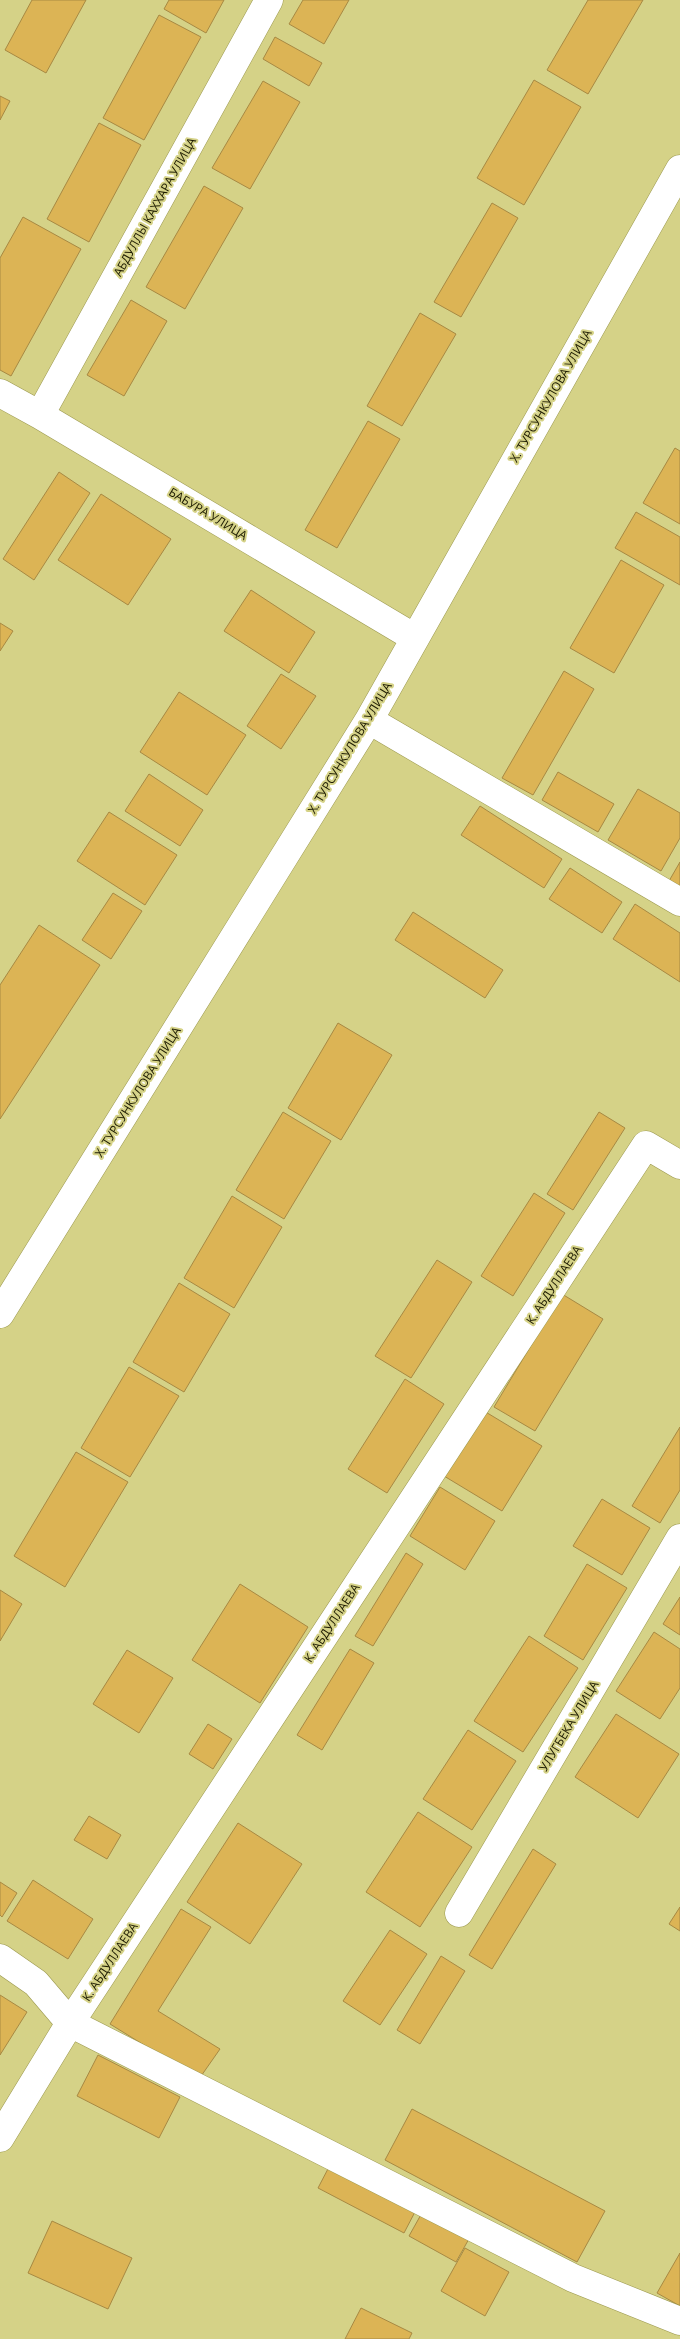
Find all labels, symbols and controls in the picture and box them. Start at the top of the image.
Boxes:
street label: АБДУЛЛЫ КАХХАРА УЛИЦА [109,134,200,279]
street label: Х. ТУРСУНКУЛОВА УЛИЦА [506,326,596,465]
street label: БАБУРА УЛИЦА [166,483,251,544]
street label: Х. ТУРСУНКУЛОВА УЛИЦА [303,678,396,817]
street label: Х. ТУРСУНКУЛОВА УЛИЦА [90,1023,185,1160]
street label: К. АБДУЛЛАЕВА [522,1242,586,1327]
street label: К. АБДУЛЛАЕВА [300,1580,364,1665]
street label: УЛУГБЕКА УЛИЦА [535,1677,603,1774]
street label: К. АБДУЛЛАЕВА [78,1919,142,2004]

